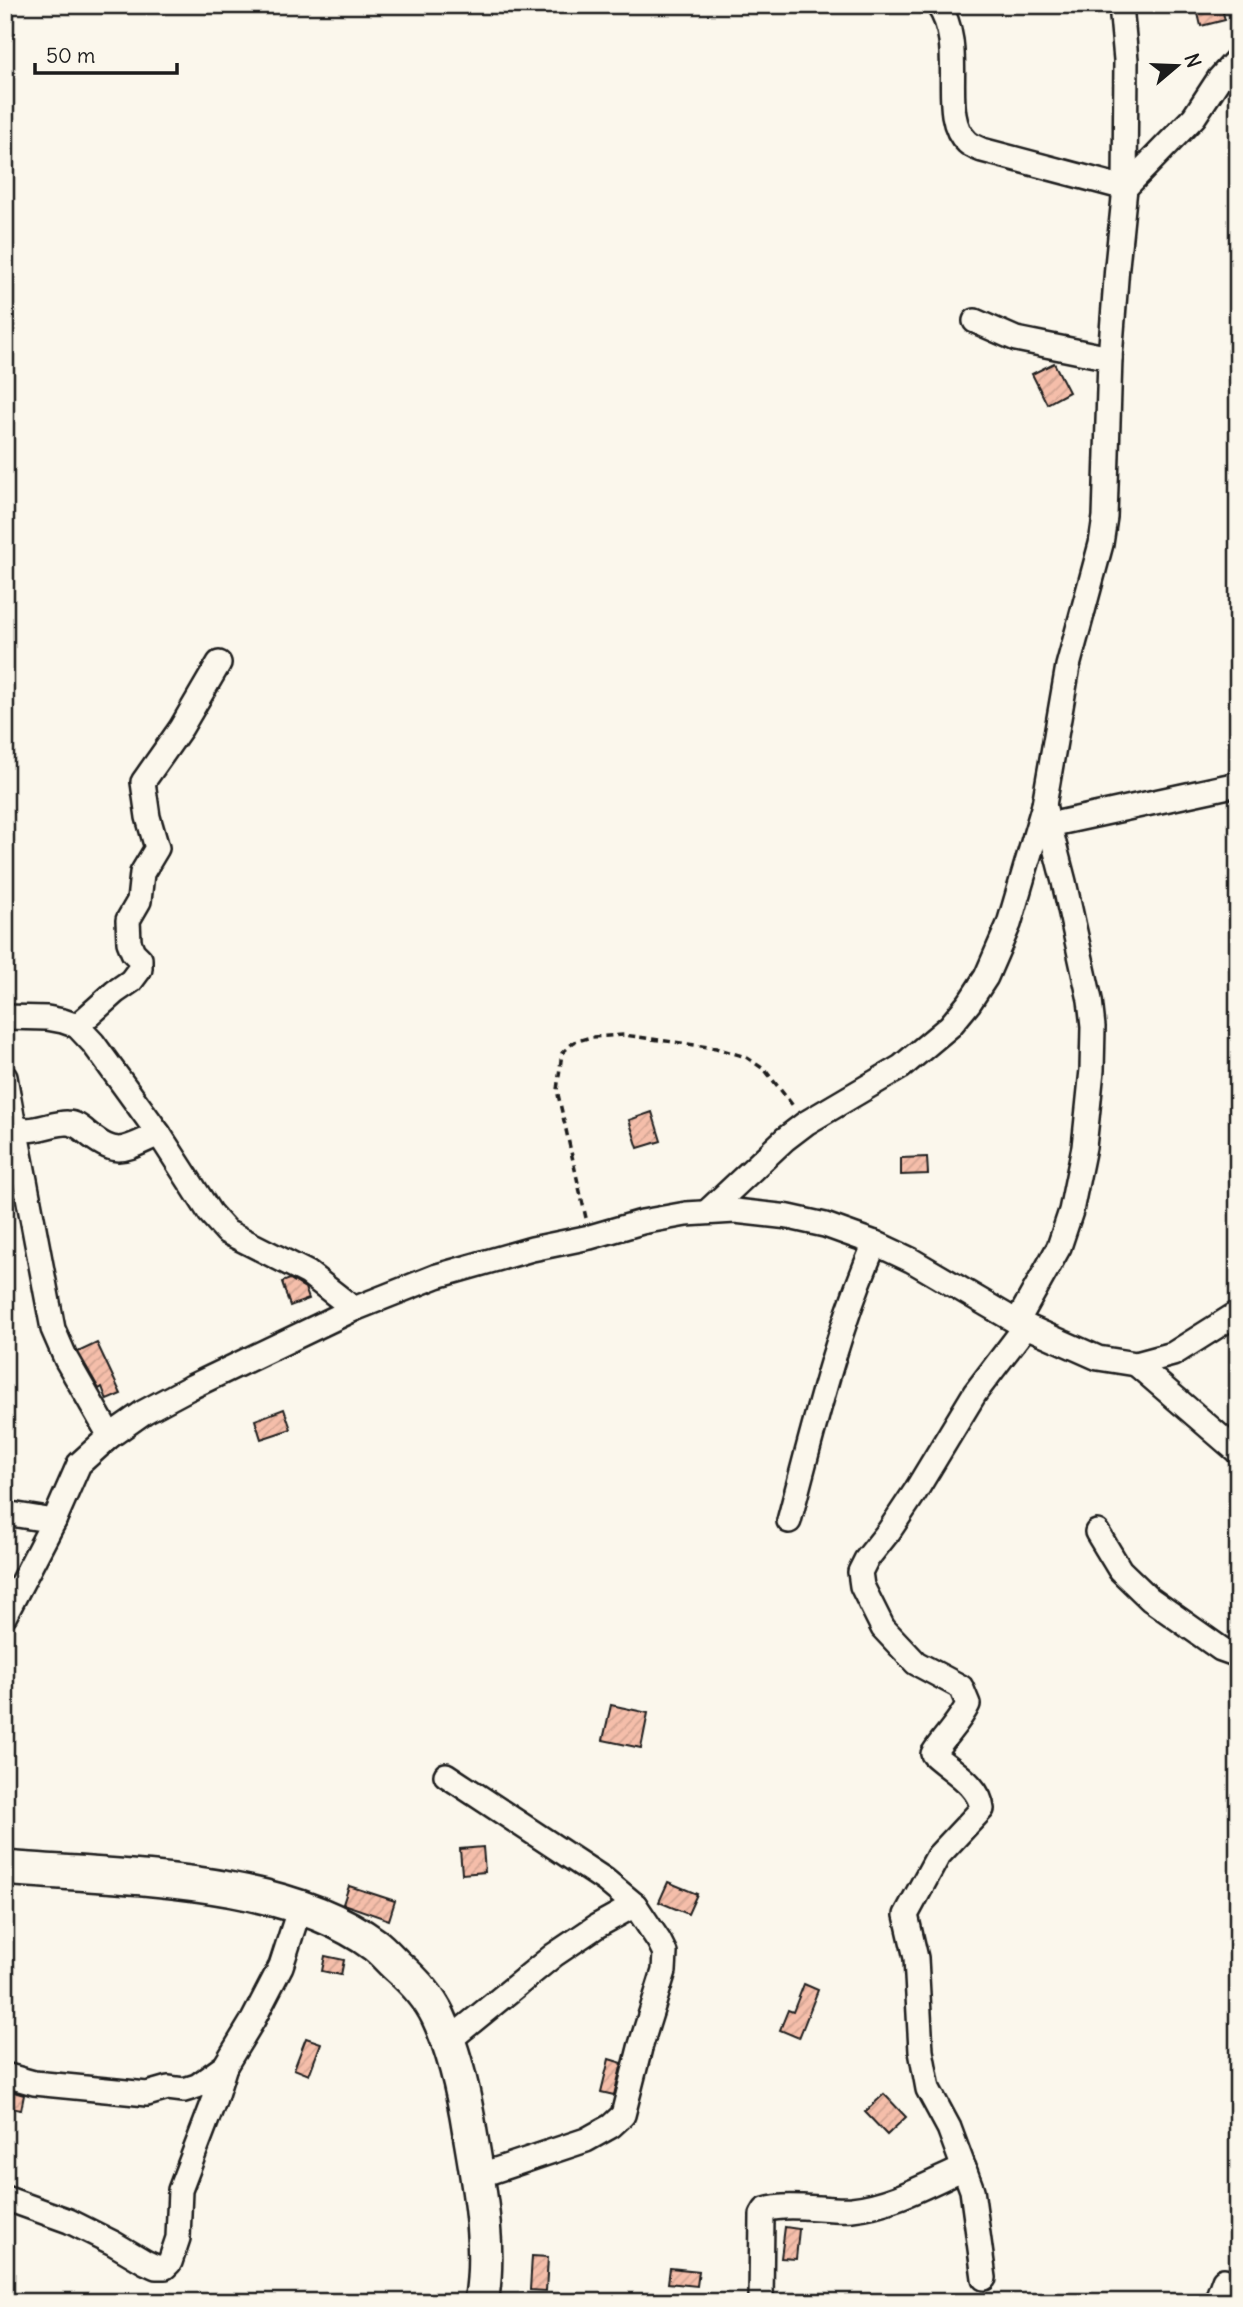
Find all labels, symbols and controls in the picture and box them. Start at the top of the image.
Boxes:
scale bar [35,32,177,76]
north arrow [1142,32,1212,102]
text: 50 m [46,42,95,69]
text: N [1180,50,1207,71]

